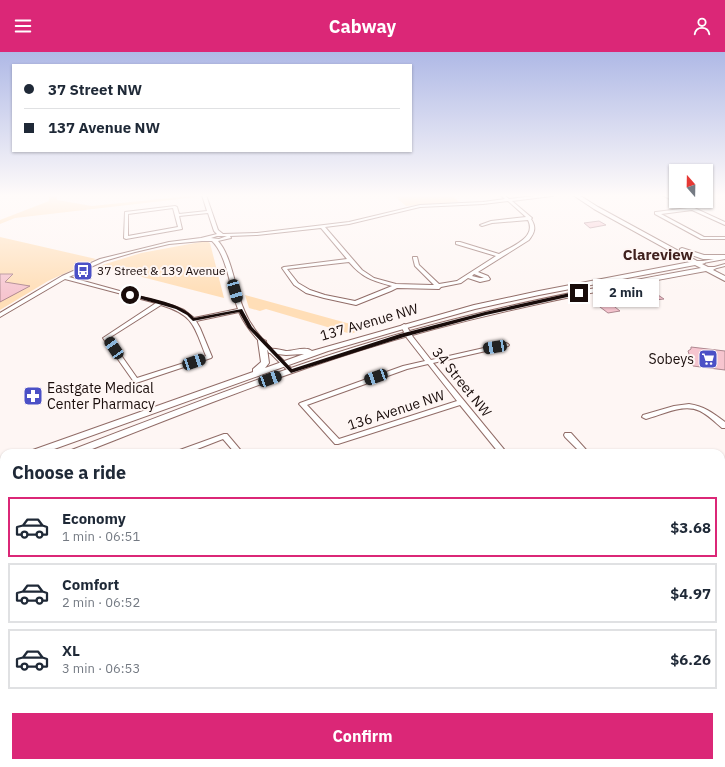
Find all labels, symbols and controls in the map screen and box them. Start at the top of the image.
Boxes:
icon: menu [12,15,34,37]
text: Cabway [329,15,396,38]
icon: person [691,15,713,37]
text: 37 Street NW [48,80,142,99]
text: 137 Avenue NW [48,118,160,137]
north arrow [669,164,713,208]
map controls [669,164,713,208]
district label: Clareview [623,245,694,264]
bus stop icon: 37 Street & 139 Avenue [72,260,94,282]
place label: 37 Street & 139 Avenue [97,263,226,278]
car [226,278,244,304]
callout: 2 min [593,279,659,307]
route end [570,284,588,302]
text: 2 min [609,284,643,301]
route start [121,286,139,304]
street label: 137 Avenue NW [318,299,420,345]
car [102,335,126,361]
car [482,339,508,355]
street label: 34 Street NW [429,344,496,421]
supermarket icon: Sobeys [697,348,719,370]
place label: Sobeys [649,350,694,368]
car [181,352,207,372]
car [363,367,389,387]
car [257,369,283,389]
place label: Eastgate Medical Center Pharmacy [47,379,155,413]
pharmacy icon: Eastgate Medical Center Pharmacy [22,385,44,407]
street label: 136 Avenue NW [345,386,447,434]
text: Choose a ride [12,461,126,484]
icon: car [14,509,50,545]
text: Economy [62,509,126,528]
text: $3.68 [670,518,711,537]
text: 1 min · 06:51 [62,528,140,545]
icon: car [14,575,50,611]
text: Comfort [62,575,119,594]
text: $4.97 [670,584,711,603]
text: 2 min · 06:52 [62,594,140,611]
icon: car [14,641,50,677]
text: XL [62,641,80,660]
text: $6.26 [670,650,711,669]
text: 3 min · 06:53 [62,660,140,677]
button: Confirm [12,713,713,759]

